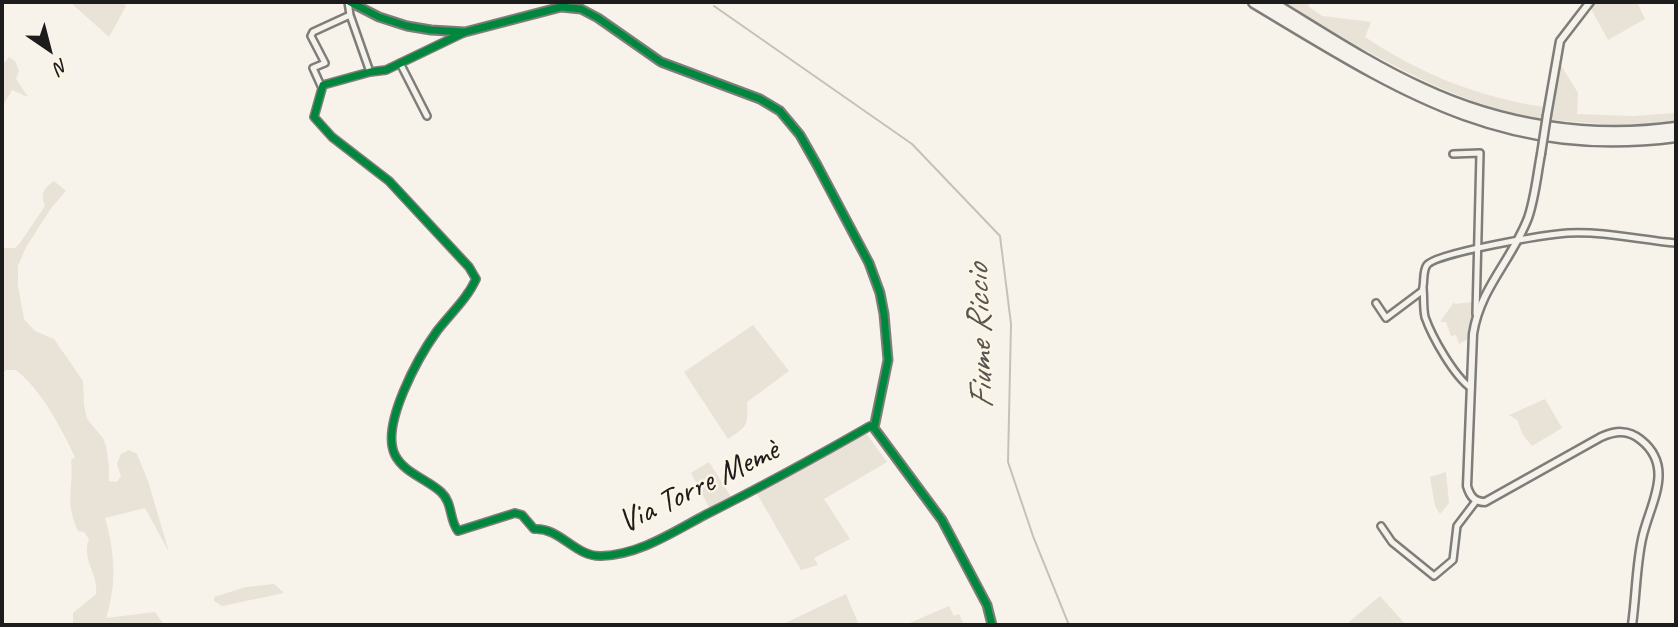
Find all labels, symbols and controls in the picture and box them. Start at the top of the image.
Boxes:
north arrow [14,14,84,84]
text: N [49,53,73,79]
water label: Fiume Riccio [957,264,1005,410]
street label: Via Torre Memè [612,431,786,543]

